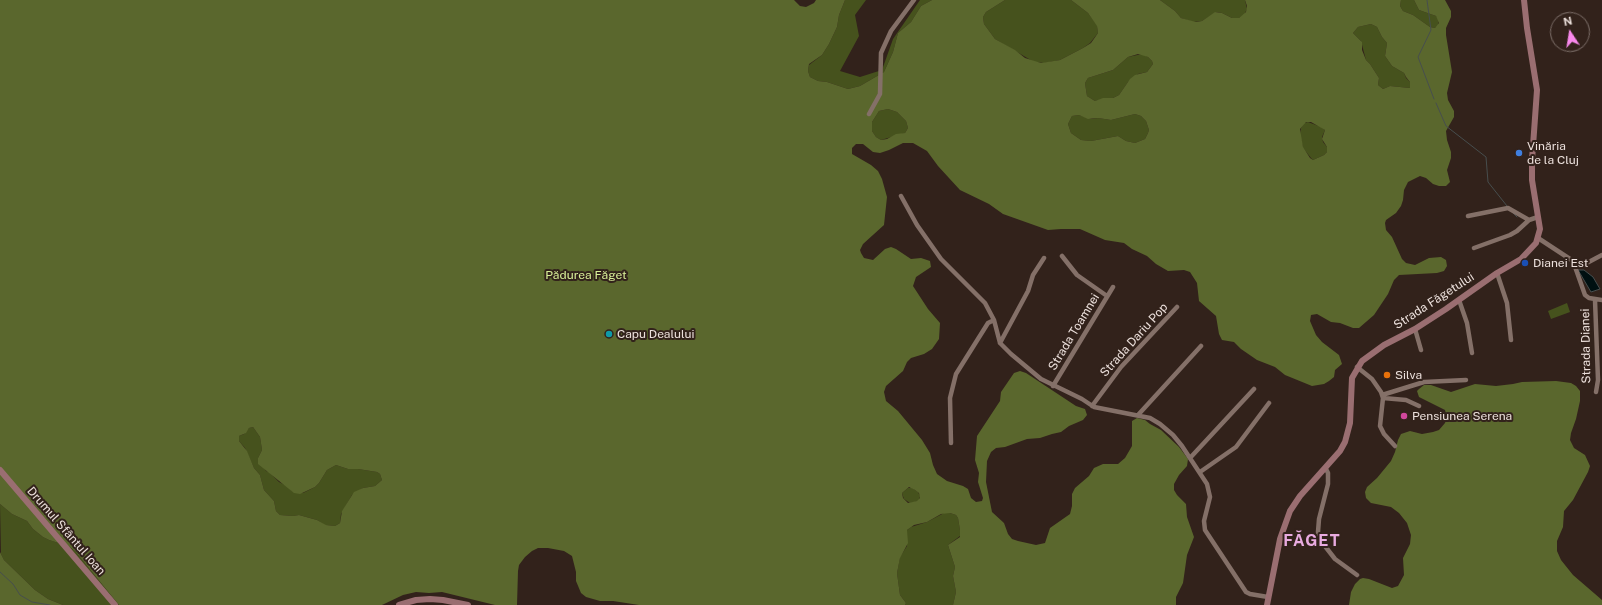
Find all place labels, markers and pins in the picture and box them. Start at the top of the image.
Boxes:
place label: Vinăria de la Cluj [1527,139,1579,167]
marker: Vinăria de la Cluj [1514,148,1524,158]
place label: Dianei Est [1533,256,1588,270]
marker: Dianei Est [1520,258,1530,268]
place label: Capu Dealului [617,327,694,341]
marker: Capu Dealului [604,329,614,339]
place label: Silva [1395,368,1422,382]
marker: Silva [1382,370,1392,380]
place label: Pensiunea Serena [1412,409,1512,423]
marker: Pensiunea Serena [1399,411,1409,421]

